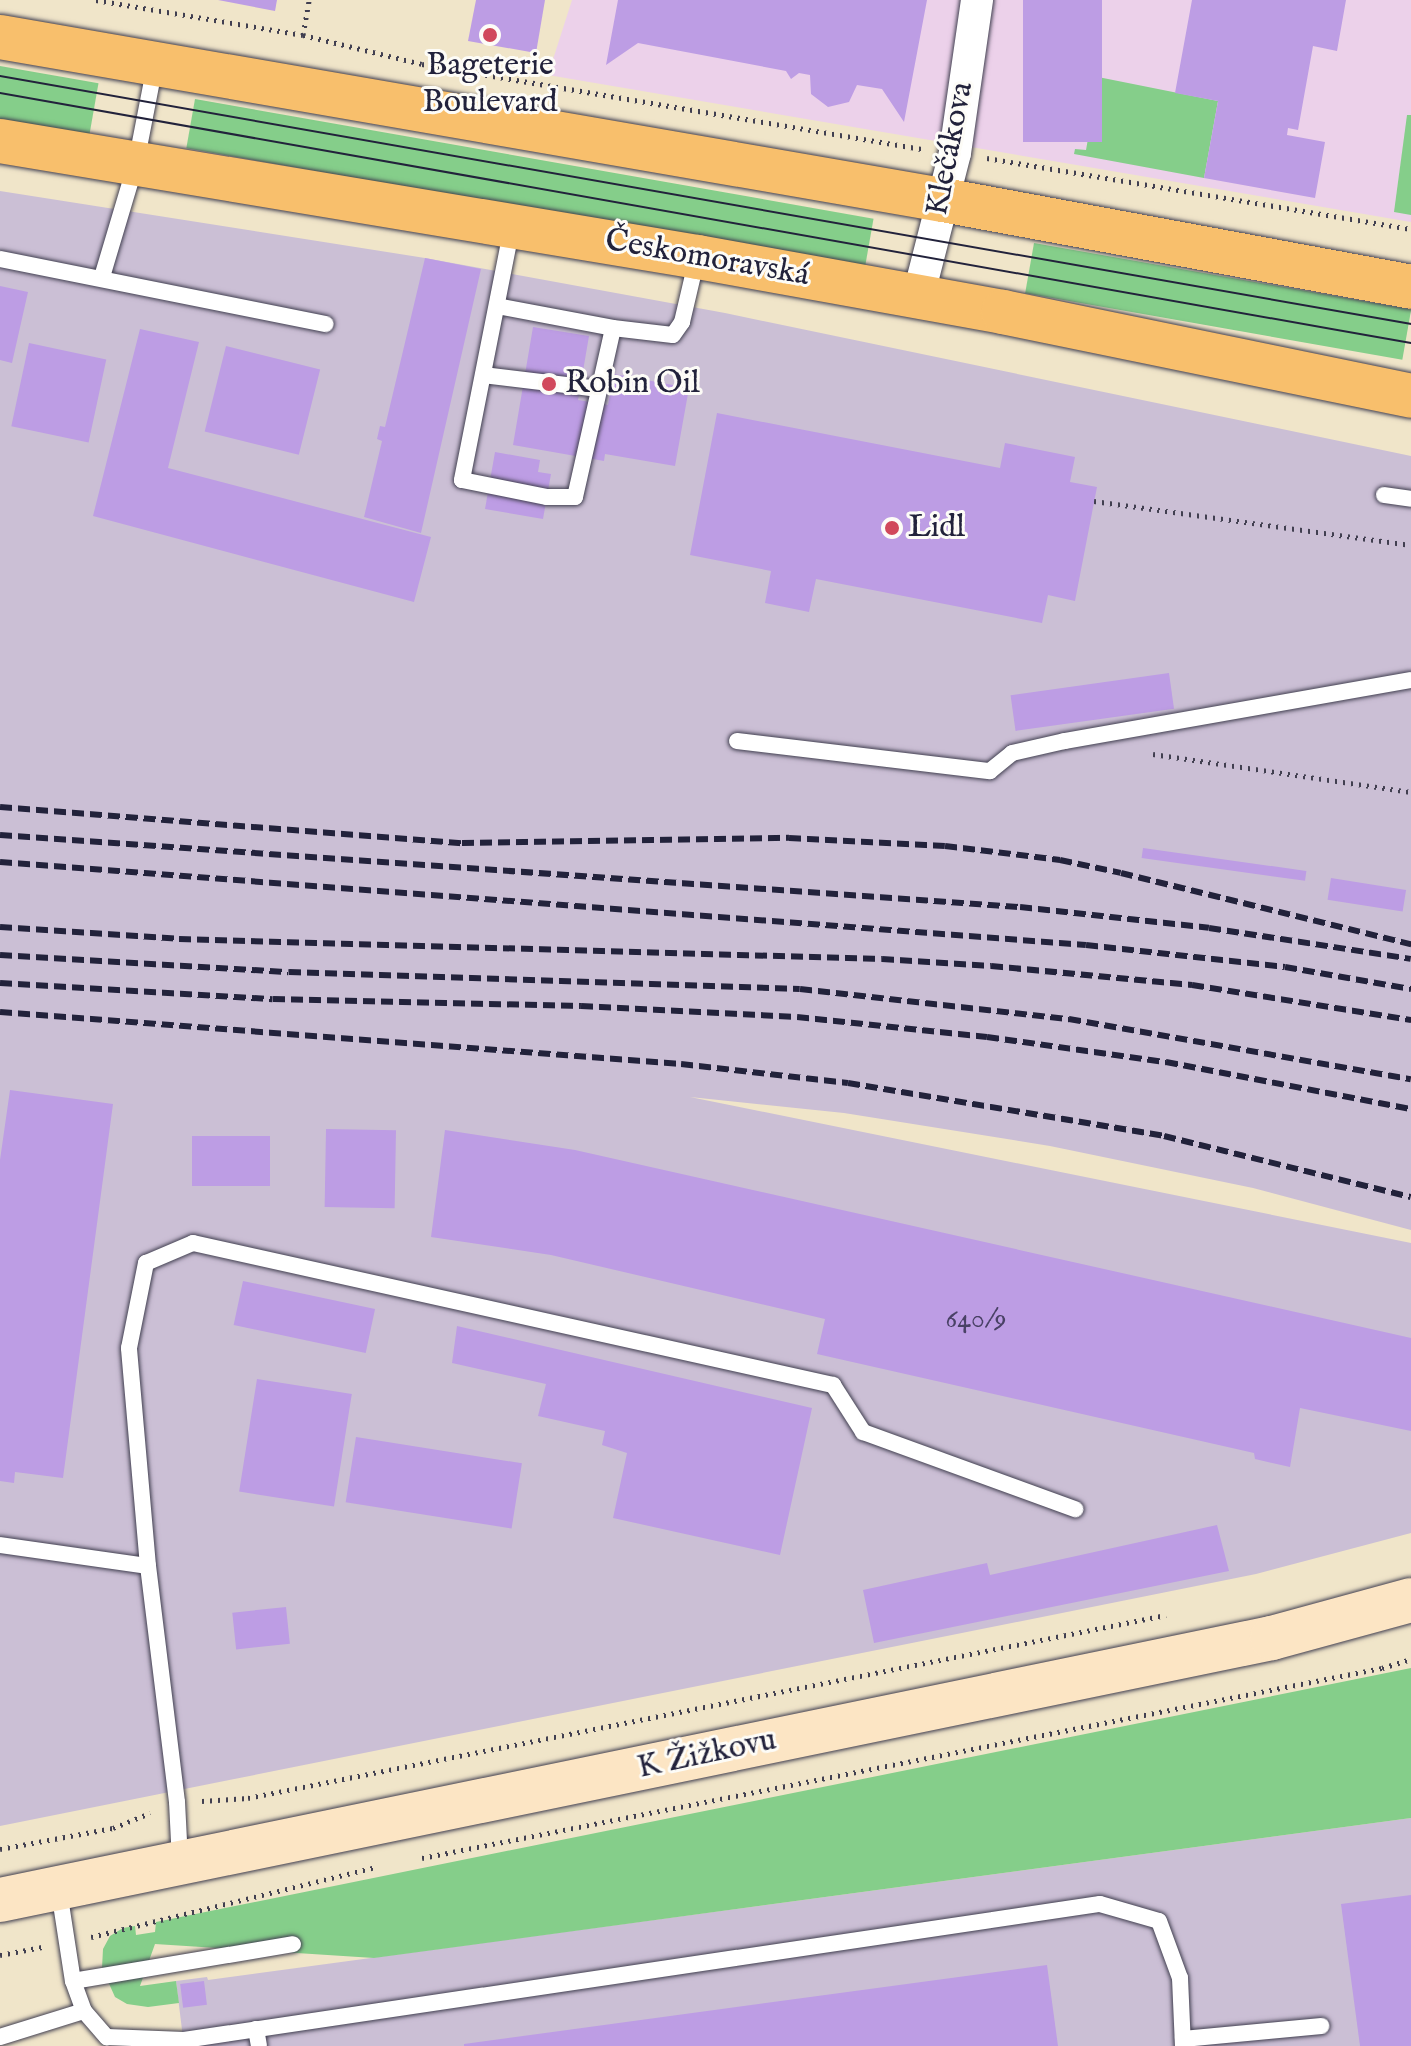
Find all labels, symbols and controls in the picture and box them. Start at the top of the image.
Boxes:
marker: Bageterie Boulevard [481,26,499,44]
place label: Bageterie Boulevard [423,48,557,123]
street label: Klečákova [919,79,983,219]
street label: Českomoravská [602,222,812,296]
place label: Robin Oil [565,365,700,403]
marker: Robin Oil [540,375,558,393]
place label: Lidl [908,509,965,547]
marker: Lidl [883,519,901,537]
house number: 640/9 [945,1303,1007,1337]
street label: K Žižkovu [634,1722,780,1788]

